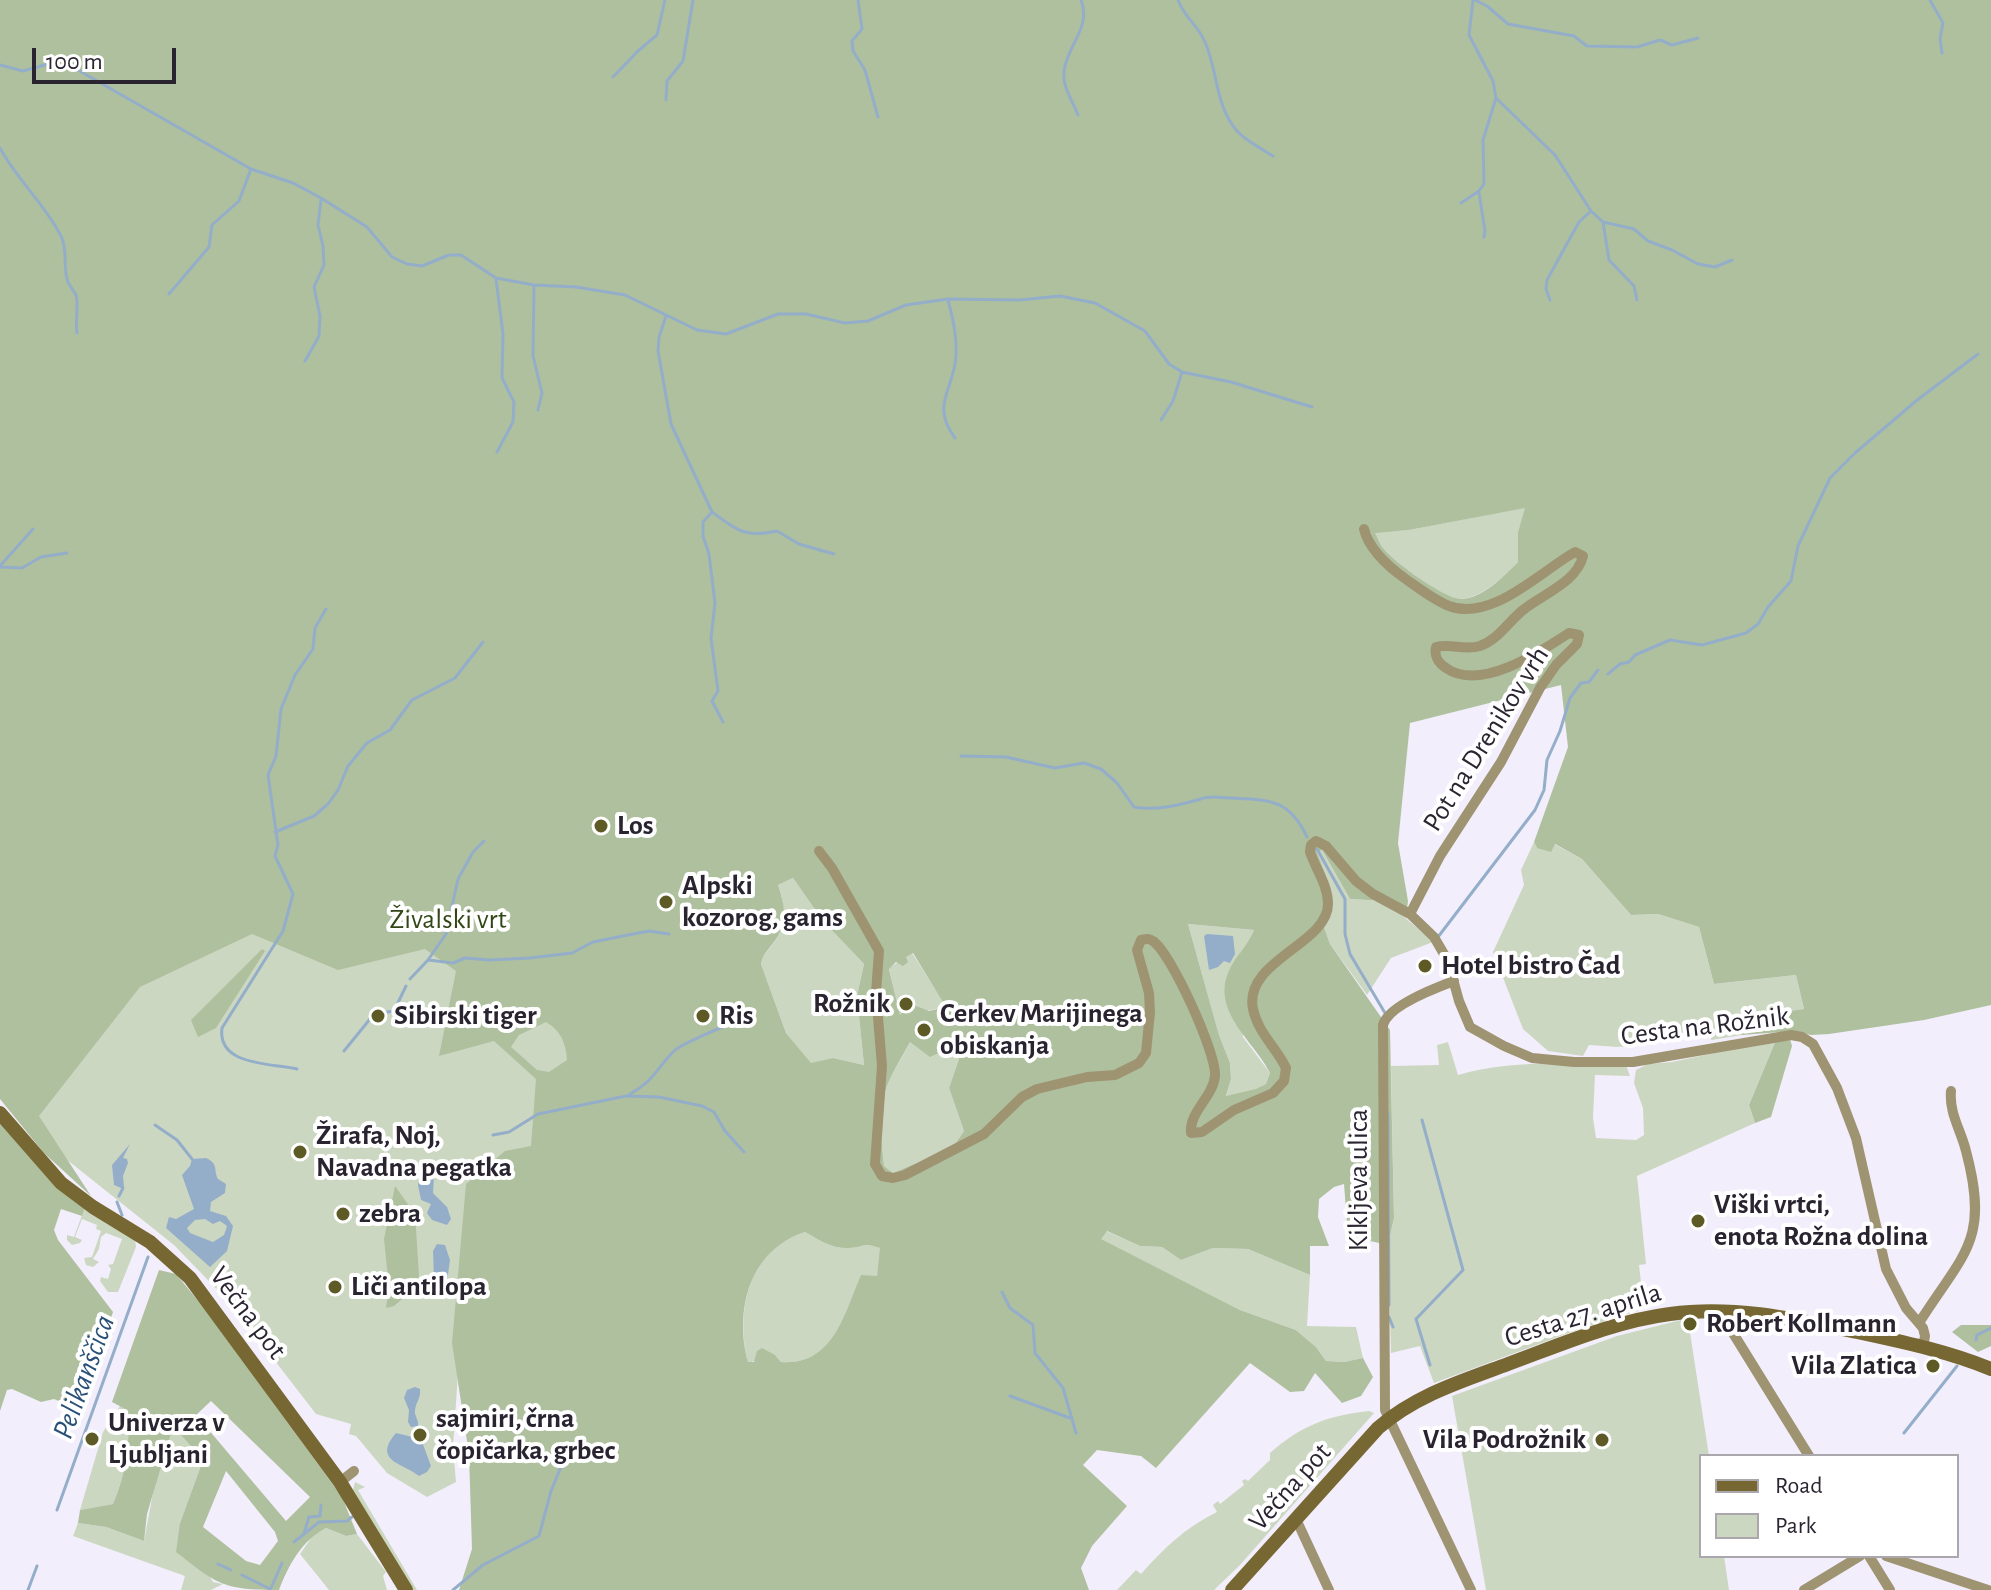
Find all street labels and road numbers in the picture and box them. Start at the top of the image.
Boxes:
street label: Pot na Drenikov vrh [1416,640,1556,838]
street label: Cesta na Rožnik [1619,999,1791,1053]
street label: Kikljeva ulica [1342,1109,1376,1251]
street label: Večna pot [202,1260,294,1366]
street label: Cesta 27. aprila [1501,1275,1665,1355]
street label: Večna pot [1242,1436,1338,1538]

